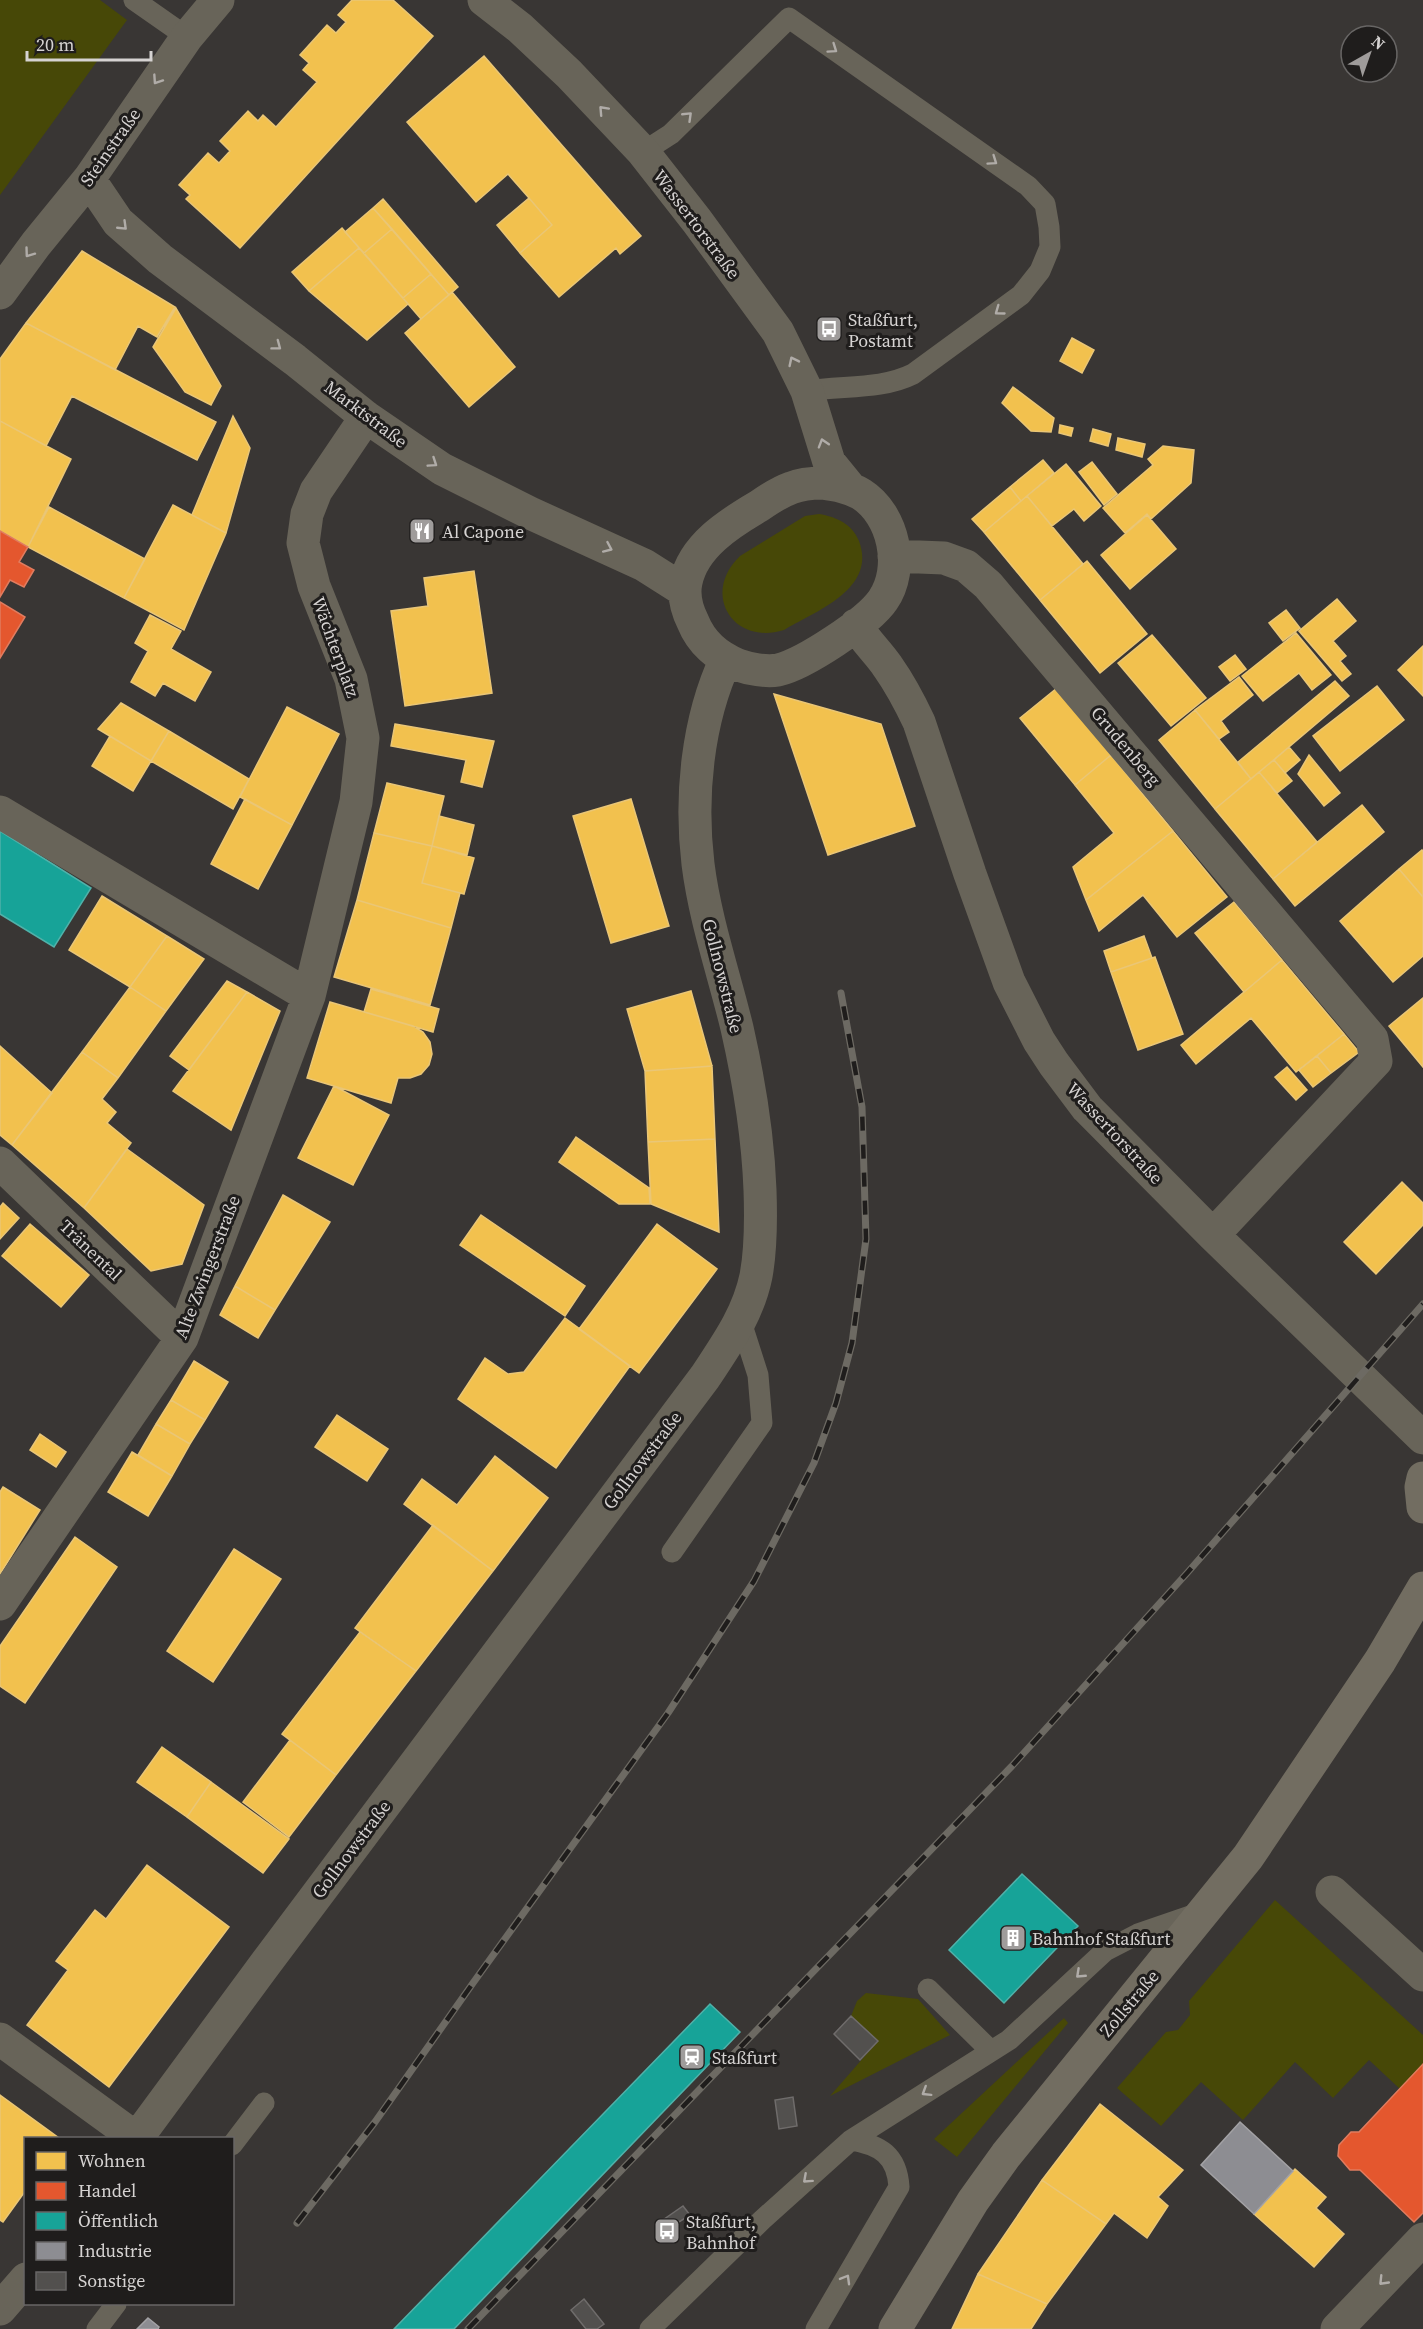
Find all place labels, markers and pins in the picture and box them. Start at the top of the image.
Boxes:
place label: Staßfurt, Postamt [848,307,918,353]
bus stop icon: Staßfurt, Postamt [814,314,844,344]
restaurant icon: Al Capone [407,516,437,546]
place label: Al Capone [442,519,524,544]
building icon: Bahnhof Staßfurt [998,1923,1028,1953]
place label: Bahnhof Staßfurt [1032,1926,1170,1951]
station icon: Staßfurt [677,2042,707,2072]
place label: Staßfurt [712,2045,777,2070]
place label: Staßfurt, Bahnhof [686,2209,757,2255]
bus stop icon: Staßfurt, Bahnhof [652,2216,682,2246]

